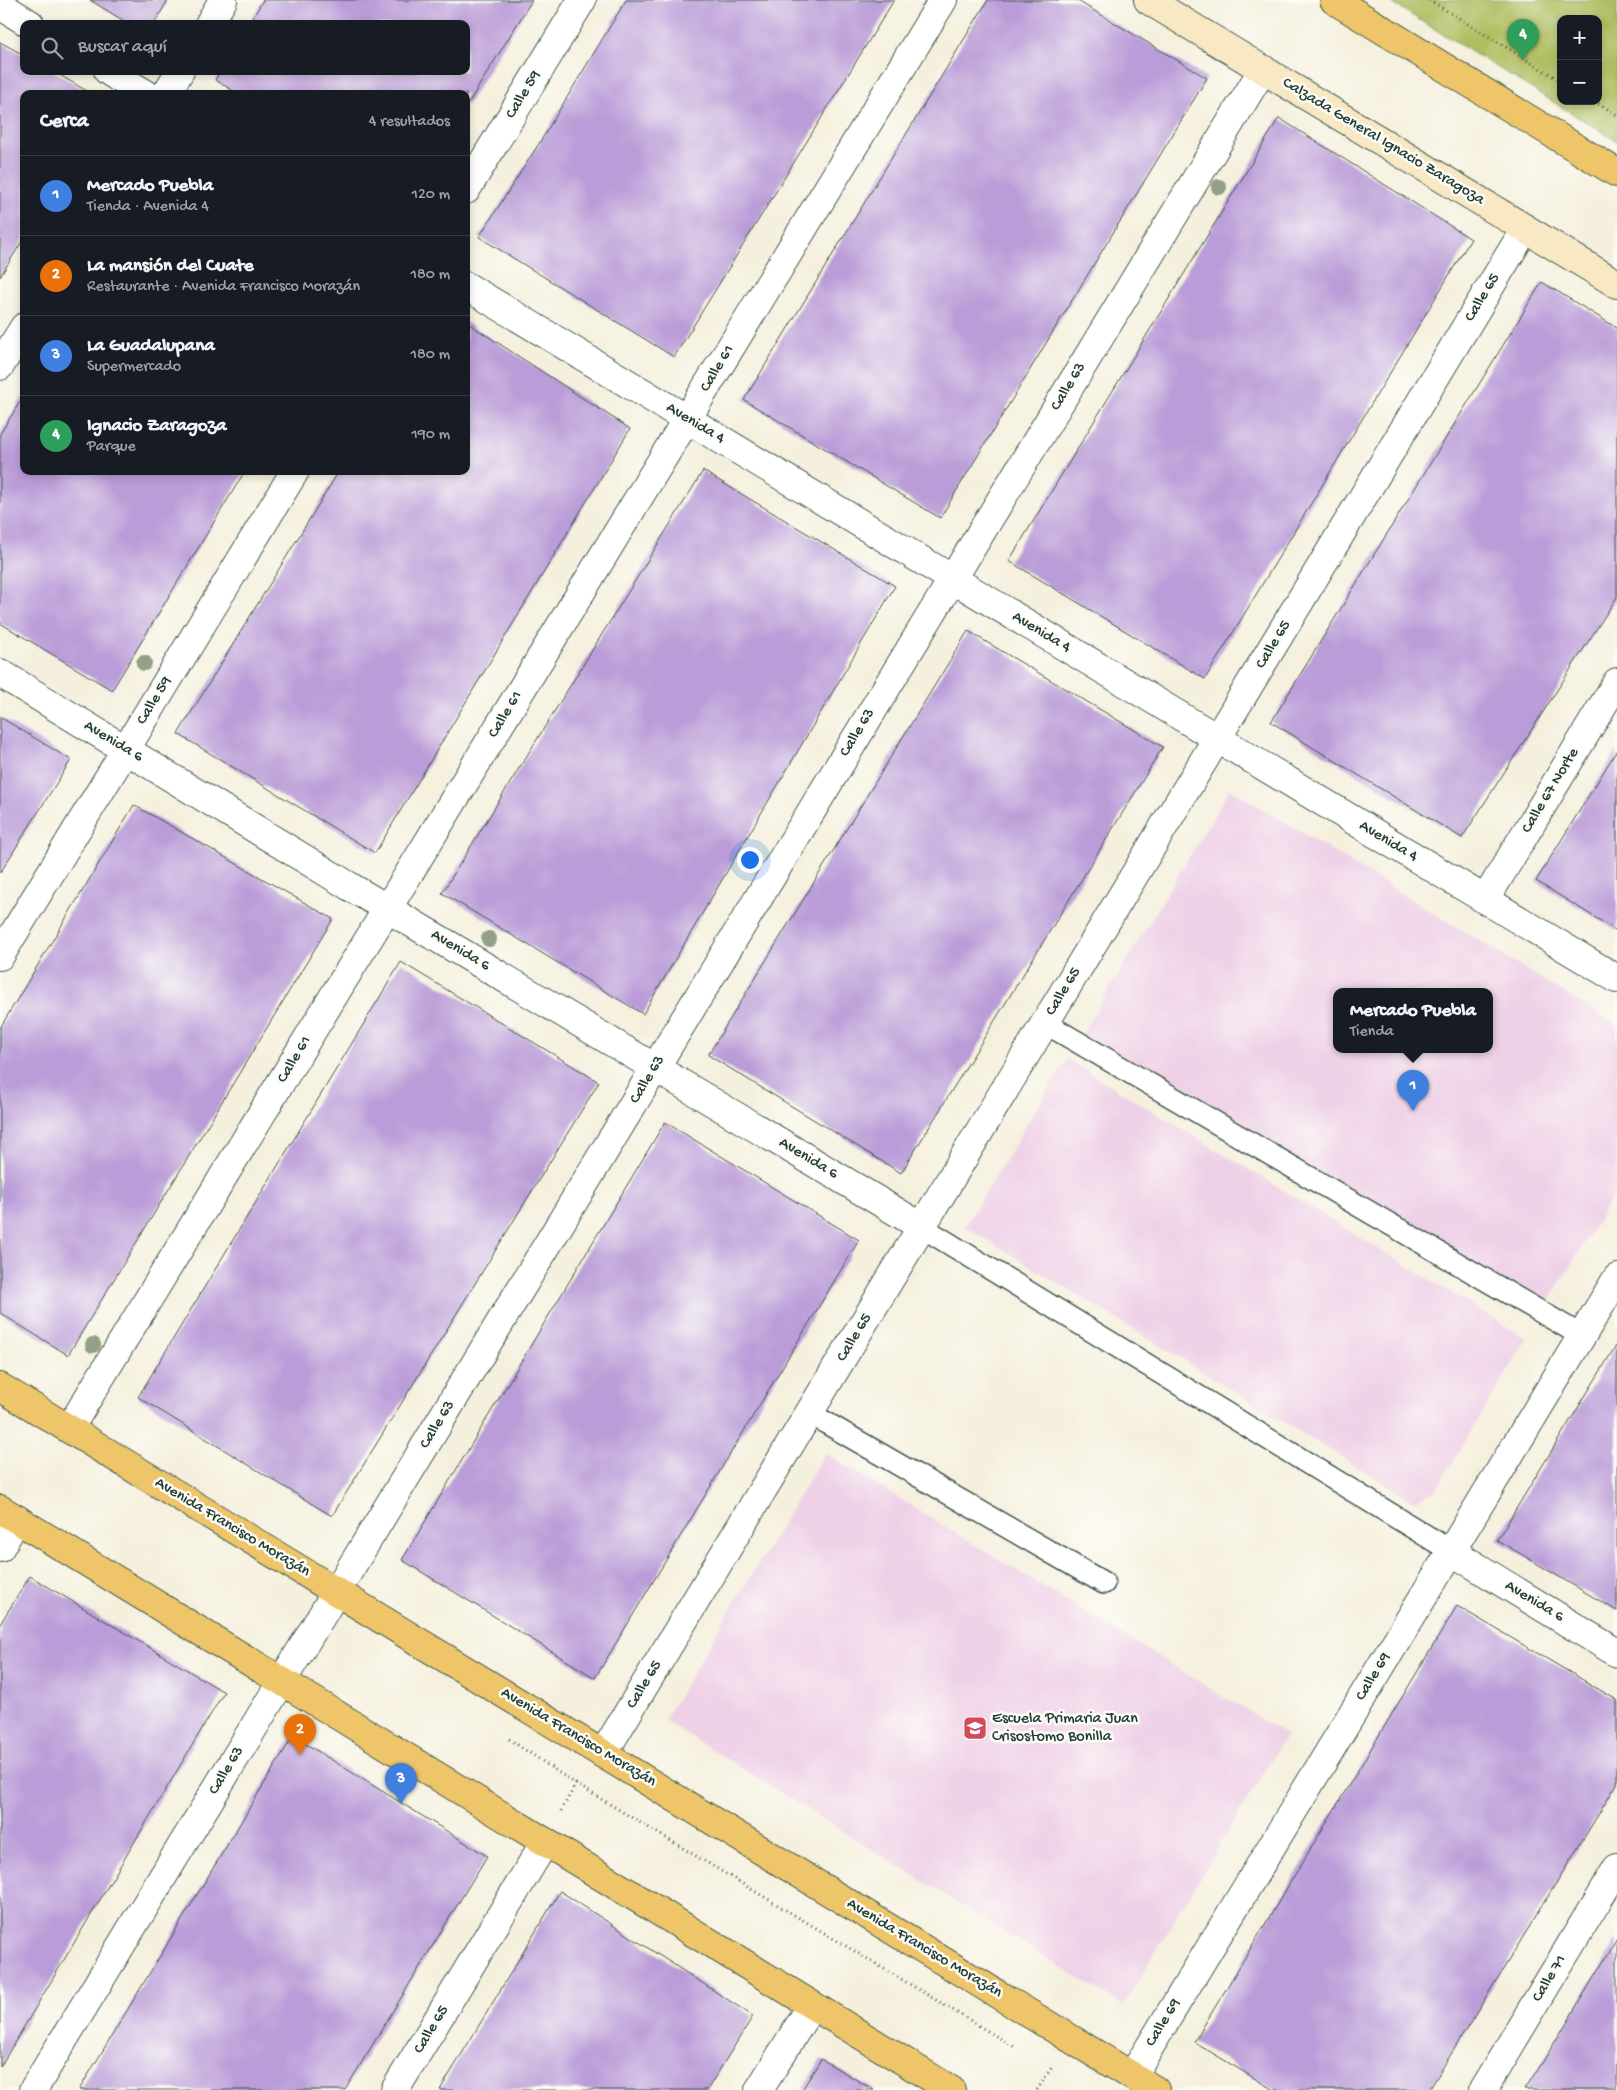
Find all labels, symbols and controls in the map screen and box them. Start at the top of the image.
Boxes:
map controls [1557,15,1602,105]
button: + [1557,15,1602,60]
pin: 4 [1507,19,1539,60]
search box [20,20,470,75]
icon: search [38,34,66,62]
text: Buscar aquí [78,36,167,59]
button: − [1557,60,1602,105]
street label: Calle 59 [502,67,546,123]
street label: Calzada General Ignacio Zaragoza [1278,74,1489,211]
text: Cerca [40,110,88,135]
text: 4 resultados [369,113,450,132]
text: Mercado Puebla [87,175,213,198]
text: 1 [53,186,59,205]
text: 120 m [411,186,450,205]
text: Tienda · Avenida 4 [87,198,209,217]
text: La mansión del Cuate [87,255,254,278]
text: 2 [52,266,60,285]
text: 180 m [411,266,450,285]
street label: Calle 65 [1461,270,1505,326]
text: Restaurante · Avenida Francisco Morazán [87,278,360,297]
text: La Guadalupana [87,335,215,358]
street label: Calle 61 [697,342,739,396]
text: 3 [52,346,60,365]
text: 180 m [411,346,450,365]
text: Supermercado [87,358,181,377]
street label: Calle 63 [1047,359,1091,415]
street label: Avenida 4 [662,399,728,449]
text: Ignacio Zaragoza [87,415,227,438]
text: 4 [52,426,60,445]
text: 190 m [411,426,450,445]
text: Parque [87,438,136,457]
street label: Avenida 4 [1008,608,1074,658]
street label: Calle 65 [1252,617,1296,673]
street label: Calle 59 [133,673,177,729]
street label: Calle 61 [485,688,527,742]
street label: Calle 63 [836,705,880,761]
street label: Avenida 6 [80,717,147,768]
street label: Calle 67 Norte [1518,744,1584,837]
street label: Avenida 4 [1355,817,1421,867]
your location [737,847,763,873]
street label: Avenida 6 [427,926,494,977]
street label: Calle 65 [1042,964,1086,1020]
popup [1333,988,1493,1053]
text: Mercado Puebla [1350,1000,1476,1023]
text: Tienda [1350,1023,1394,1042]
street label: Calle 61 [274,1033,316,1087]
street label: Calle 63 [626,1052,670,1108]
pin: 1 [1397,1070,1429,1111]
street label: Avenida 6 [775,1134,842,1185]
street label: Calle 65 [833,1310,877,1366]
street label: Calle 63 [416,1397,460,1453]
street label: Avenida Francisco Morazán [151,1474,314,1582]
street label: Avenida 6 [1501,1577,1568,1628]
street label: Calle 69 [1352,1649,1396,1705]
street label: Calle 65 [623,1657,667,1713]
street label: Avenida Francisco Morazán [497,1684,660,1792]
place label: Escuela Primaria Juan Crisostomo Bonilla [992,1710,1138,1747]
pin: 2 [284,1714,316,1755]
school or university icon: Escuela Primaria Juan Crisostomo Bonilla [962,1715,988,1741]
street label: Calle 63 [205,1743,249,1799]
pin: 3 [385,1763,417,1804]
street label: Avenida Francisco Morazán [843,1895,1006,2003]
street label: Calle 71 [1529,1952,1571,2006]
street label: Calle 69 [1142,1995,1186,2051]
street label: Calle 65 [410,2002,454,2058]

